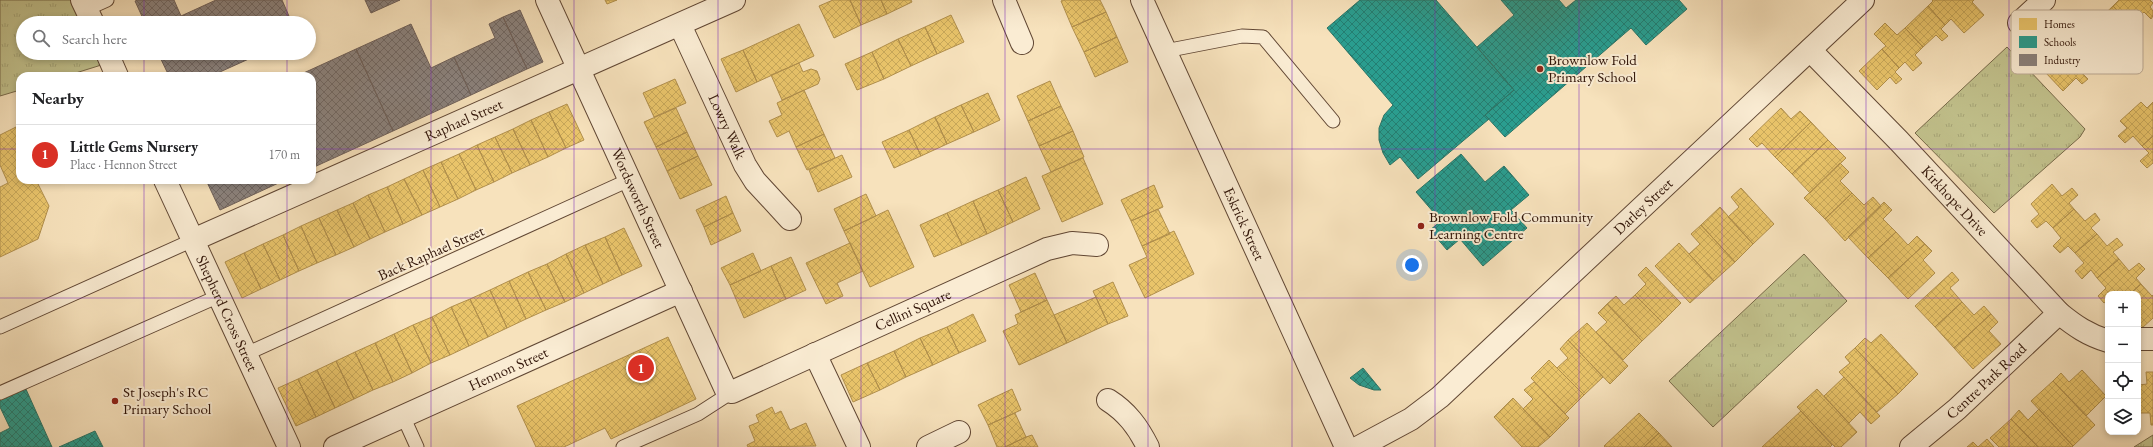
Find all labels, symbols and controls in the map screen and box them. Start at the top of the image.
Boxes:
legend [2011,10,2143,74]
search box [16,16,316,60]
text: Homes [2044,17,2075,31]
icon: search [30,27,52,49]
text: Search here [62,29,127,48]
text: Schools [2044,35,2077,49]
place label: Brownlow Fold Primary School [1548,50,1637,86]
text: Industry [2044,53,2081,67]
marker: Brownlow Fold Primary School [1535,64,1545,74]
text: Nearby [32,87,84,109]
street label: Lowry Walk [704,91,751,163]
street label: Raphael Street [421,94,506,145]
text: Little Gems Nursery [70,137,198,156]
street label: Wordsworth Street [607,145,670,251]
text: 1 [42,146,48,163]
text: 170 m [269,146,300,163]
text: Place · Hennon Street [70,156,177,173]
street label: Kirkhope Drive [1917,161,1993,240]
street label: Darley Street [1609,173,1677,238]
street label: Eskrick Street [1220,184,1270,263]
place label: Brownlow Fold Community Learning Centre [1429,207,1594,243]
street label: Back Raphael Street [375,221,487,284]
marker: Brownlow Fold Community Learning Centre [1416,221,1426,231]
street label: Shepherd Cross Street [192,252,263,375]
your location [1402,255,1422,275]
street label: Cellini Square [871,284,954,335]
map controls [2105,291,2141,435]
button: + [2105,291,2141,327]
button: − [2105,327,2141,363]
street label: Centre Park Road [1942,338,2030,423]
street label: Hennon Street [465,342,551,395]
pin: 1 [628,353,654,383]
button: locate [2105,363,2141,399]
place label: St Joseph's RC Primary School [123,382,212,418]
marker: St Joseph's RC Primary School [110,396,120,406]
button: layers [2105,399,2141,435]

